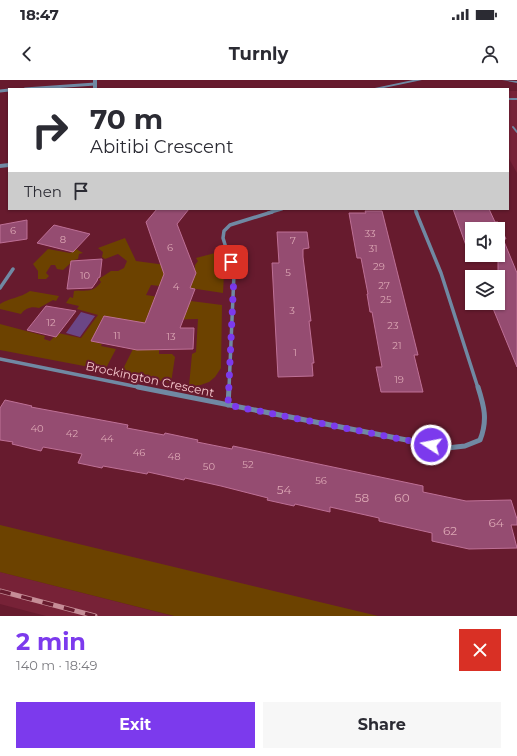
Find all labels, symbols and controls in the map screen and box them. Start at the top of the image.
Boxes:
text: 18:47 [20,5,59,24]
icon: back [16,43,38,65]
text: Turnly [229,43,288,65]
icon: person [479,43,501,65]
text: 70 m [90,102,163,136]
icon: right [24,104,76,156]
text: Abitibi Crescent [90,136,233,158]
icon: arrive [70,180,92,202]
text: Then [24,182,62,201]
map controls [465,222,505,310]
button: sound [465,222,505,262]
house number: 6 [10,224,16,237]
house number: 33 [364,227,376,240]
house number: 8 [60,233,66,246]
house number: 7 [290,234,296,247]
house number: 6 [167,241,173,254]
house number: 31 [368,242,378,255]
pin [214,245,248,279]
icon: arrive [220,251,242,273]
house number: 29 [373,260,385,273]
house number: 5 [285,266,291,279]
house number: 10 [80,269,90,282]
button: layers [465,270,505,310]
house number: 27 [378,279,390,292]
house number: 4 [173,280,180,293]
house number: 25 [380,293,392,306]
house number: 3 [289,304,295,317]
house number: 12 [46,316,56,329]
house number: 23 [387,319,399,332]
house number: 11 [113,329,121,342]
house number: 13 [166,330,176,343]
house number: 21 [392,339,402,352]
house number: 1 [293,346,297,359]
street label: Brockington Crescent [84,358,216,400]
house number: 19 [394,373,404,386]
house number: 40 [30,422,44,435]
position arrow [410,424,452,466]
house number: 42 [66,427,78,440]
house number: 44 [100,432,114,445]
house number: 46 [133,446,145,459]
house number: 48 [167,450,181,463]
house number: 52 [242,458,254,471]
house number: 50 [203,460,216,473]
house number: 56 [315,474,327,487]
house number: 54 [277,482,291,497]
house number: 58 [355,490,370,505]
house number: 60 [394,490,410,505]
house number: 64 [488,515,504,530]
house number: 62 [443,523,457,538]
text: 2 min [16,627,86,656]
button: close [459,629,501,671]
text: 140 m · 18:49 [16,657,97,673]
button: Exit [16,702,255,748]
button: Share [263,702,501,748]

